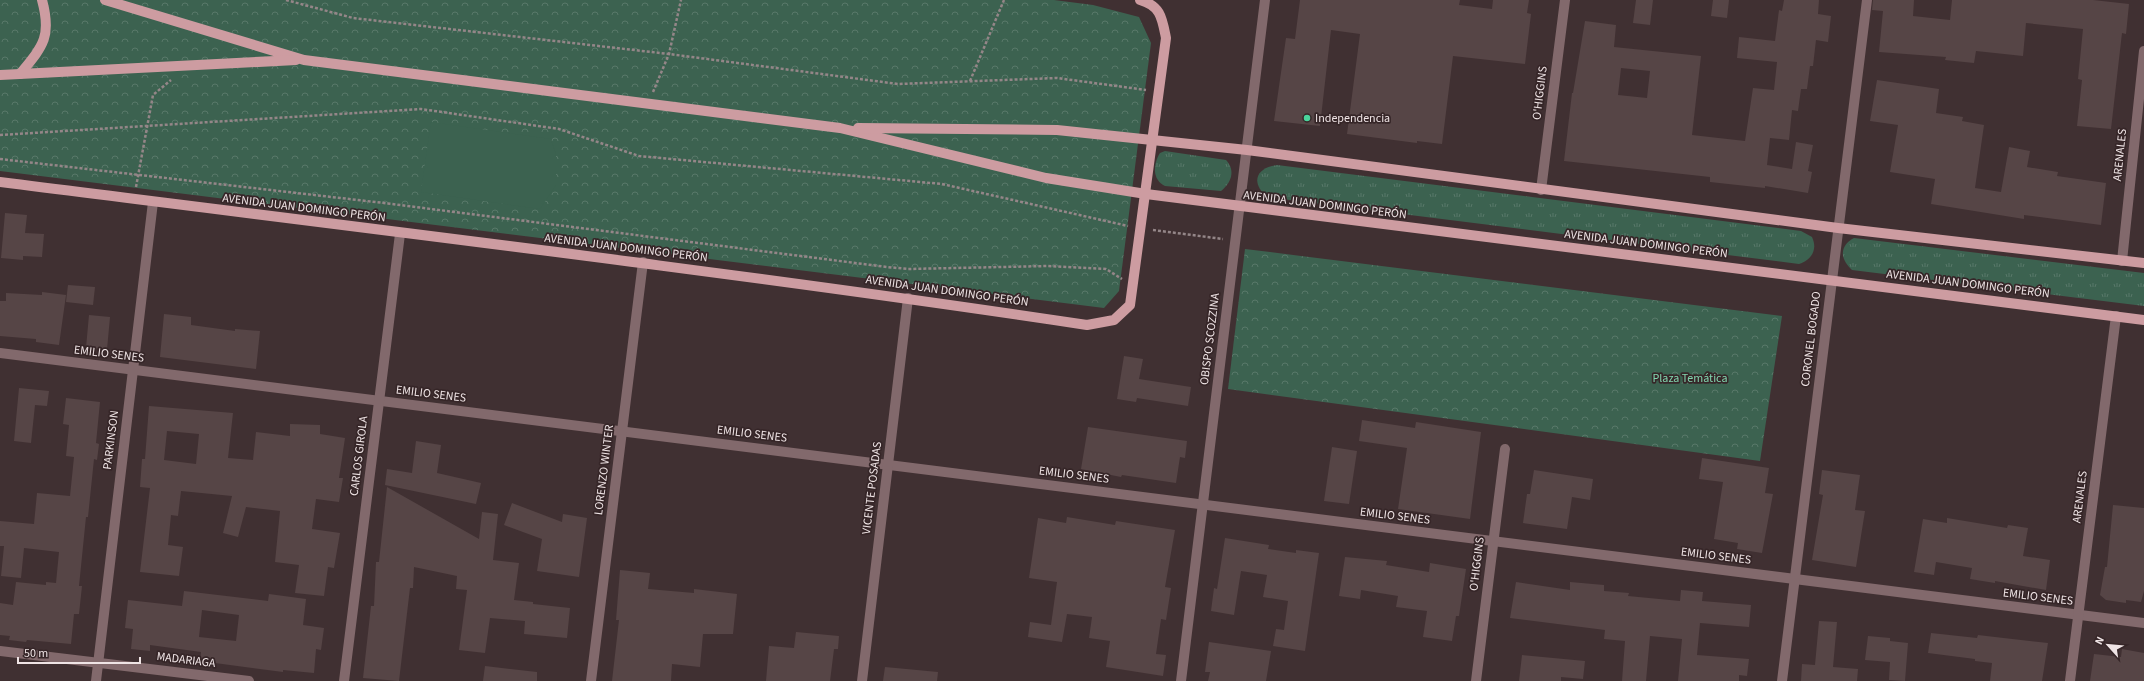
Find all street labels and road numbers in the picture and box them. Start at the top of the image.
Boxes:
street label: O'HIGGINS [1528,65,1552,121]
street label: ARENALES [2109,128,2131,182]
street label: AVENIDA JUAN DOMINGO PERÓN [1242,187,1408,223]
street label: AVENIDA JUAN DOMINGO PERÓN [221,190,387,226]
street label: AVENIDA JUAN DOMINGO PERÓN [1563,226,1729,262]
street label: AVENIDA JUAN DOMINGO PERÓN [543,230,709,266]
street label: AVENIDA JUAN DOMINGO PERÓN [1885,266,2051,302]
street label: AVENIDA JUAN DOMINGO PERÓN [864,271,1030,311]
street label: CORONEL BOGADO [1797,290,1825,388]
street label: OBISPO SCOZZINA [1196,292,1224,386]
street label: EMILIO SENES [73,341,145,367]
street label: EMILIO SENES [395,381,467,407]
street label: PARKINSON [99,409,123,471]
street label: CARLOS GIROLA [346,415,372,497]
street label: EMILIO SENES [716,421,788,447]
street label: LORENZO WINTER [590,424,618,516]
street label: VICENTE POSADAS [858,441,886,535]
street label: EMILIO SENES [1038,462,1110,488]
street label: ARENALES [2068,470,2092,524]
street label: EMILIO SENES [1359,503,1431,529]
street label: O'HIGGINS [1465,536,1489,592]
street label: EMILIO SENES [1680,543,1752,569]
street label: EMILIO SENES [2002,584,2074,610]
street label: MADARIAGA [156,648,217,672]

